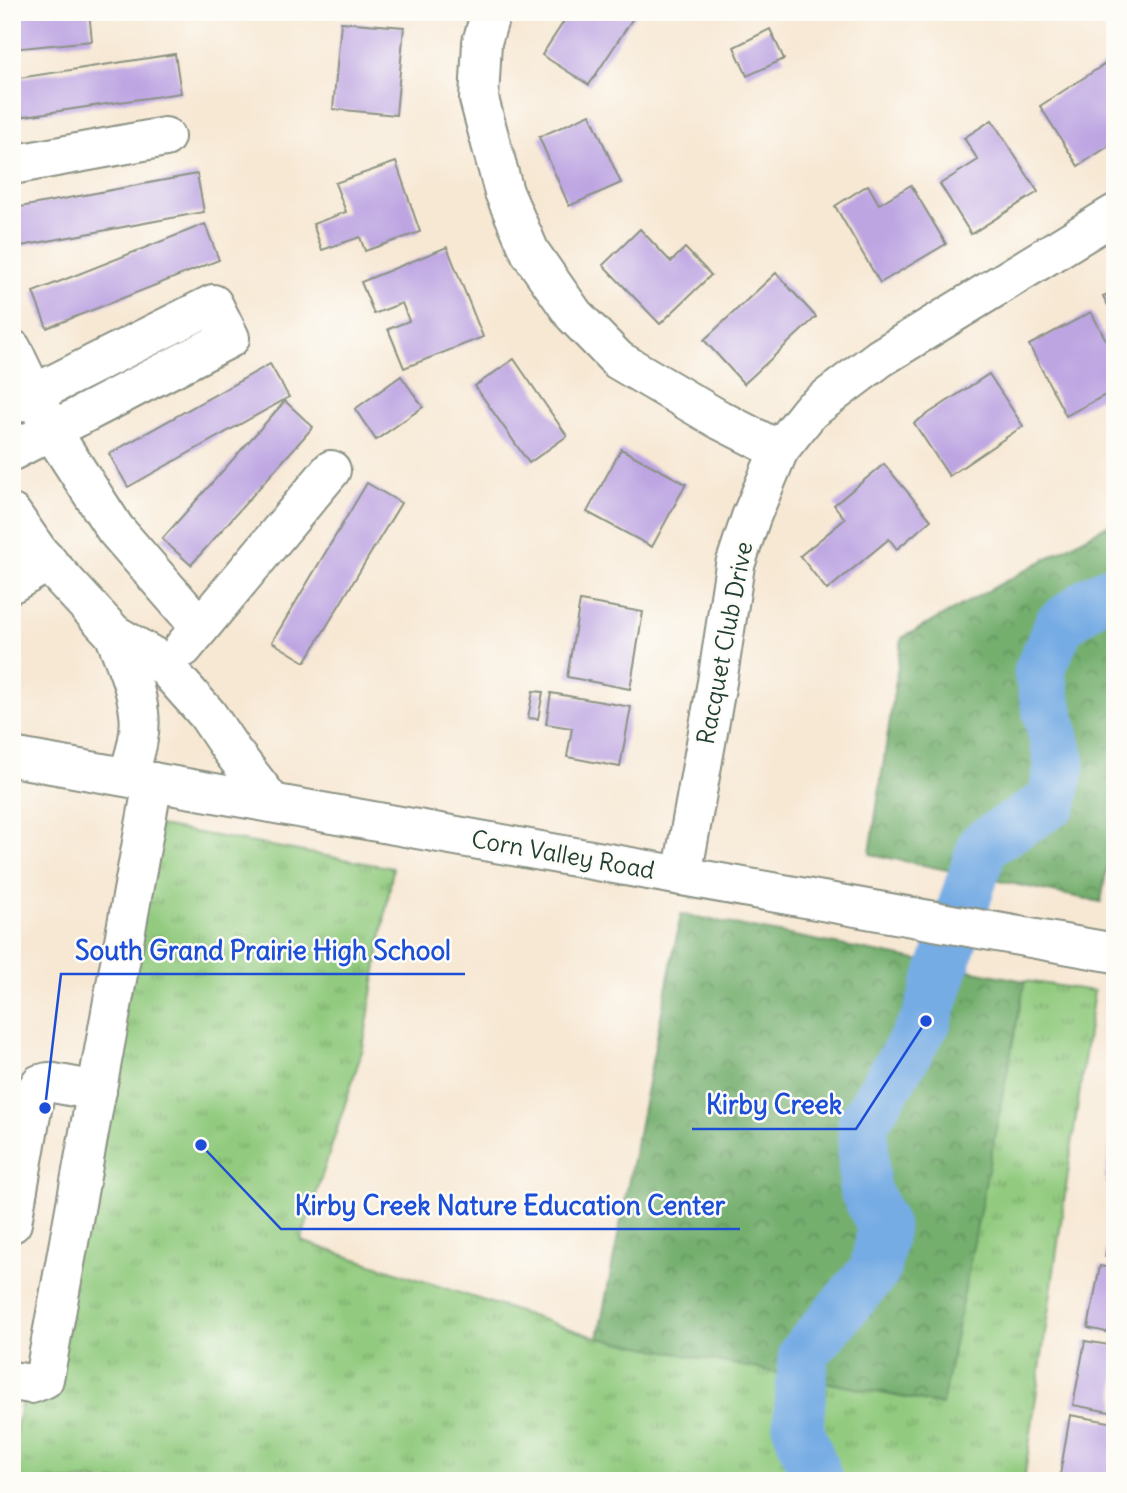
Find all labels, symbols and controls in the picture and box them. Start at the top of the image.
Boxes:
street label: Racquet Club Drive [690,539,758,747]
street label: Corn Valley Road [469,823,657,885]
callout: South Grand Prairie High School [61,927,465,974]
text: South Grand Prairie High School [75,934,451,967]
callout: Kirby Creek [692,1082,856,1129]
text: Kirby Creek [706,1088,842,1121]
callout: Kirby Creek Nature Education Center [281,1182,740,1229]
text: Kirby Creek Nature Education Center [295,1189,726,1222]

